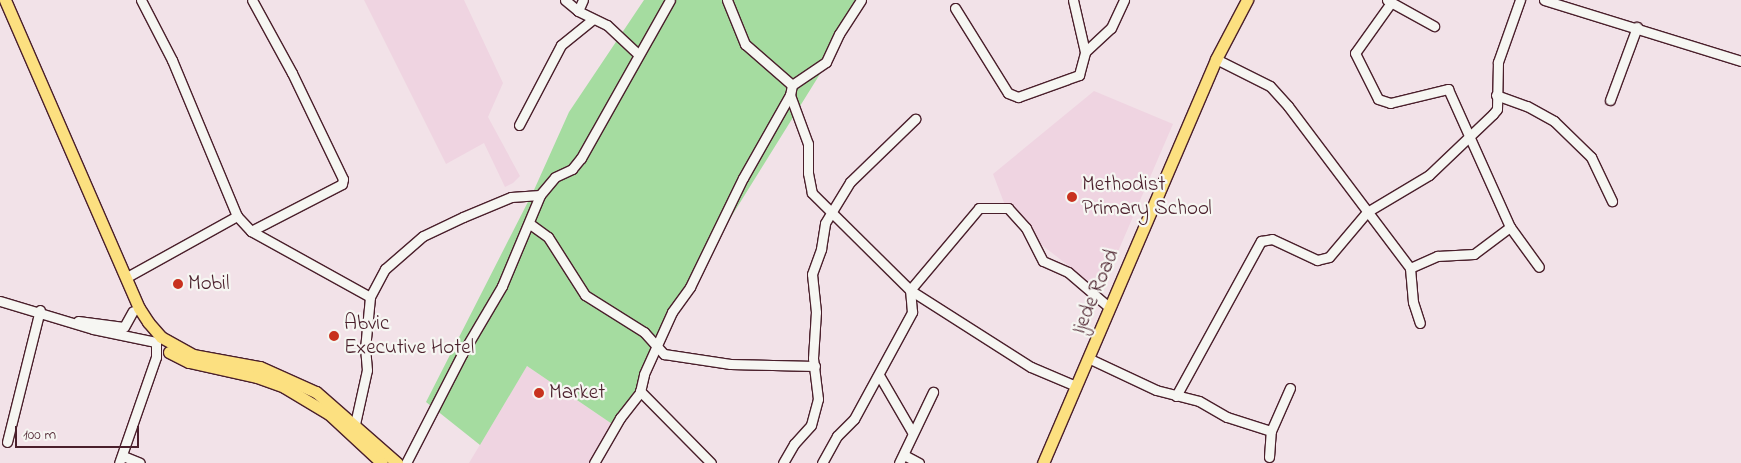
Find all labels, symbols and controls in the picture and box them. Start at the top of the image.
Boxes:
place label: Methodist Primary School [1082,172,1212,222]
marker: Methodist Primary School [1066,191,1078,203]
street label: Ijede Road [1067,246,1125,338]
place label: Mobil [188,271,229,297]
marker: Mobil [172,278,184,290]
place label: Abvic Executive Hotel [344,311,474,361]
marker: Abvic Executive Hotel [328,330,340,342]
place label: Market [549,380,605,406]
marker: Market [533,387,545,399]
scale bar [18,416,141,448]
text: 100 m [23,424,56,446]

